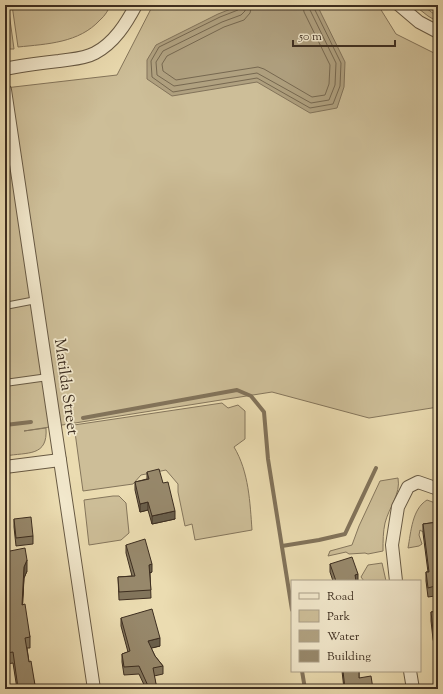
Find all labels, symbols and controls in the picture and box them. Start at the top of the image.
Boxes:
scale bar [293,22,395,48]
text: 50 m [298,28,322,46]
street label: Matilda Street [47,337,83,437]
legend [291,580,421,672]
text: Road [327,588,354,606]
text: Park [327,608,350,626]
text: Water [327,628,360,646]
text: Building [327,648,371,666]

